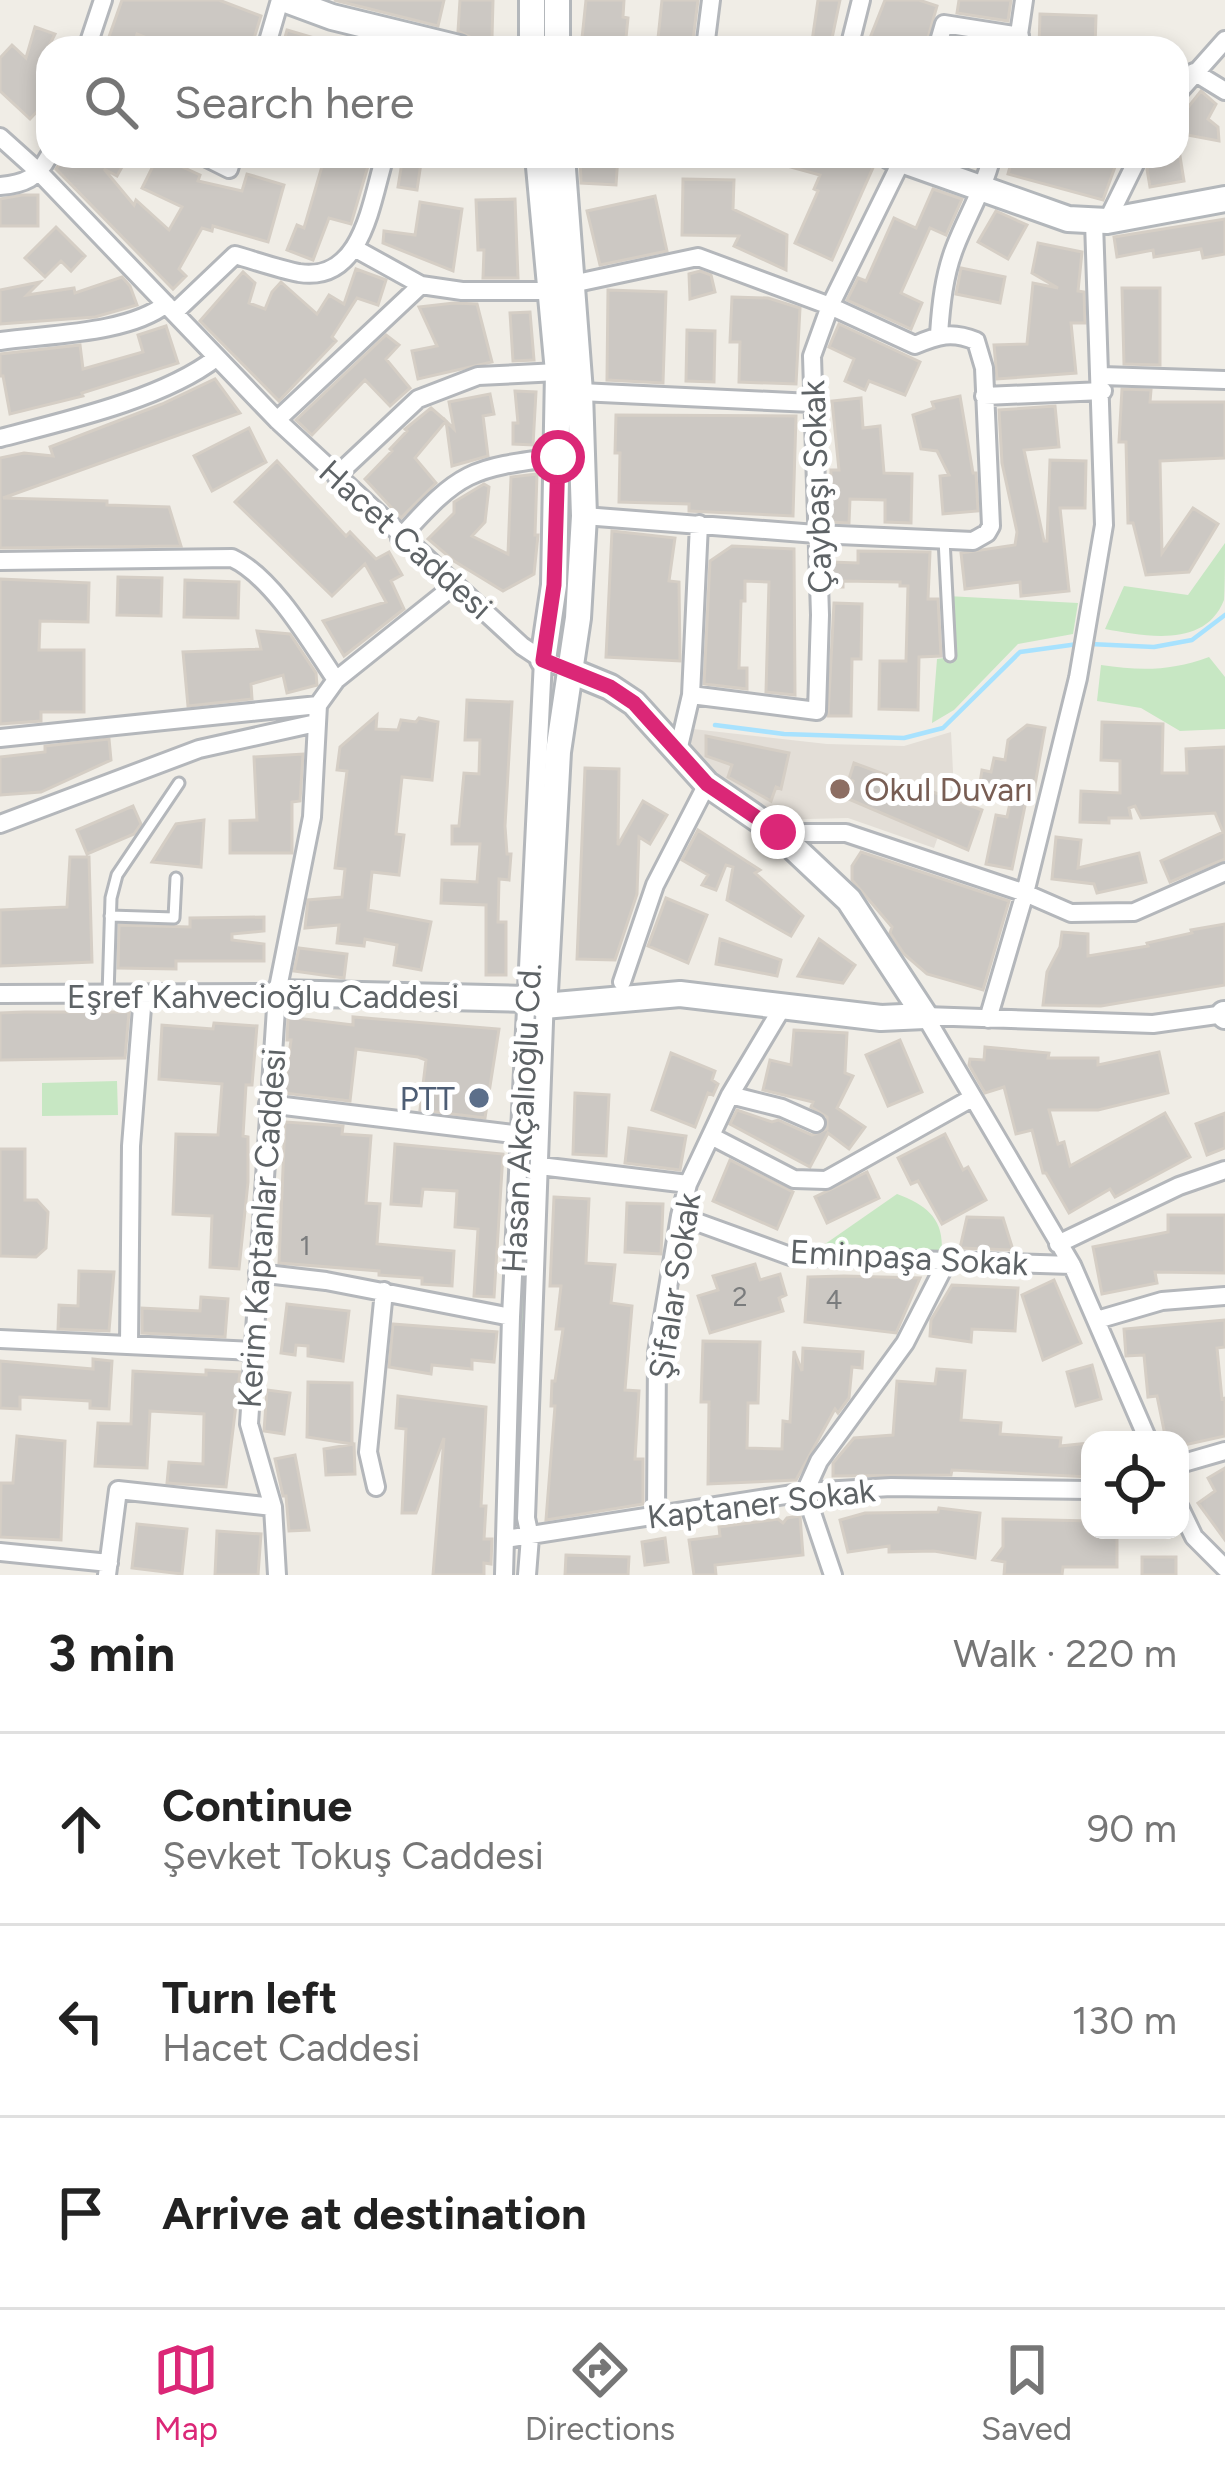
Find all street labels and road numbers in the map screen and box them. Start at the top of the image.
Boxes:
street label: Çaybaşı Sokak [793,380,840,594]
street label: Hacet Caddesi [311,452,500,627]
street label: Hasan Akçalıoğlu Cd. [494,962,549,1274]
street label: Eşref Kahvecioğlu Caddesi [67,977,459,1016]
street label: Kerim Kaptanlar Caddesi [229,1047,294,1409]
street label: Şifalar Sokak [641,1190,708,1382]
street label: Eminpaşa Sokak [789,1232,1029,1283]
street label: Kaptaner Sokak [645,1470,877,1537]

